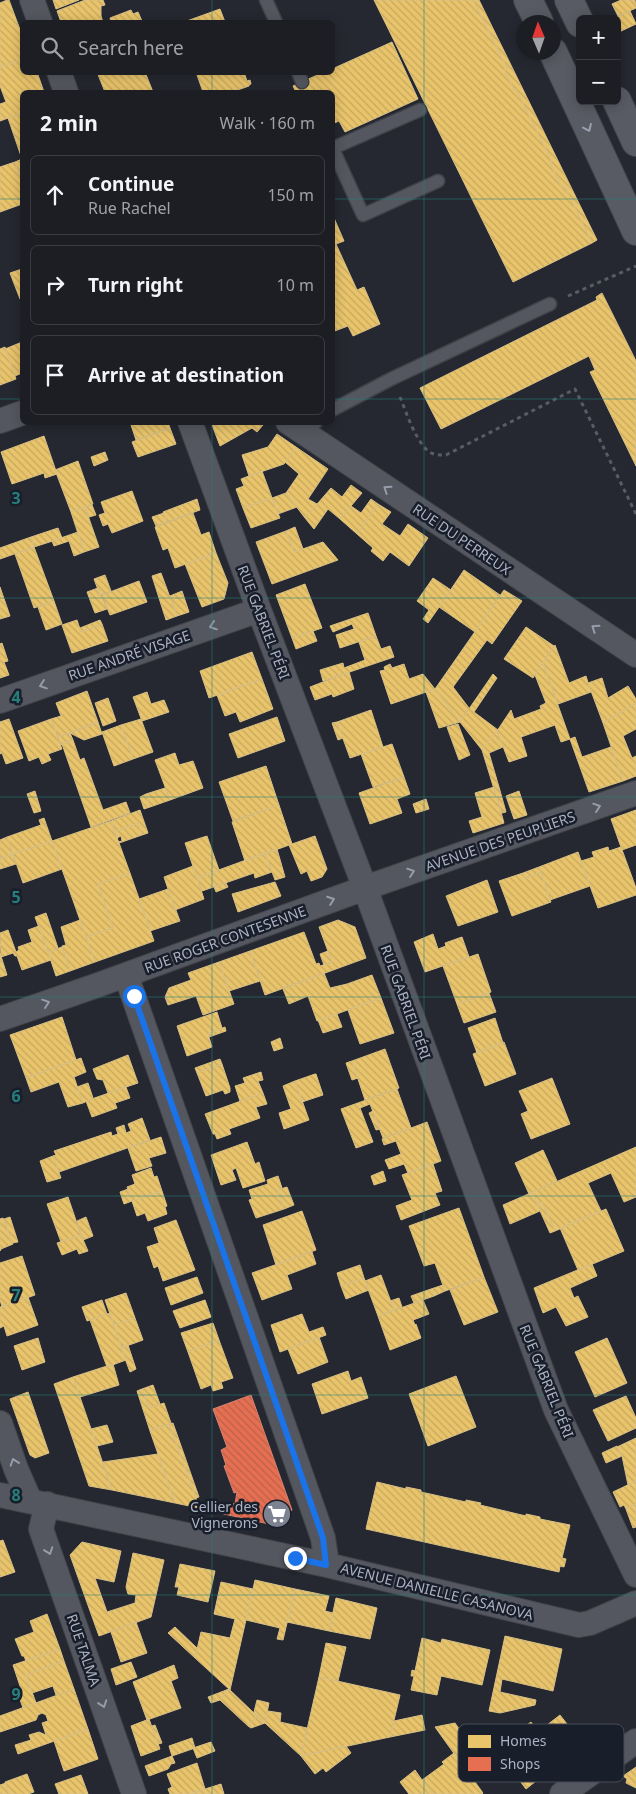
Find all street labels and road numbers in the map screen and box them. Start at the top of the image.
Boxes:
street label: RUE DU PERREUX [409,499,515,579]
street label: RUE GABRIEL PÉRI [234,562,295,682]
street label: RUE ANDRÉ VISAGE [65,625,193,685]
street label: AVENUE DES PEUPLIERS [422,806,578,876]
street label: RUE ROGER CONTESENNE [142,901,308,977]
street label: RUE GABRIEL PÉRI [376,942,436,1062]
street label: RUE GABRIEL PÉRI [516,1322,578,1441]
street label: AVENUE DANIELLE CASANOVA [339,1558,535,1624]
street label: RUE TALMA [63,1611,105,1689]

